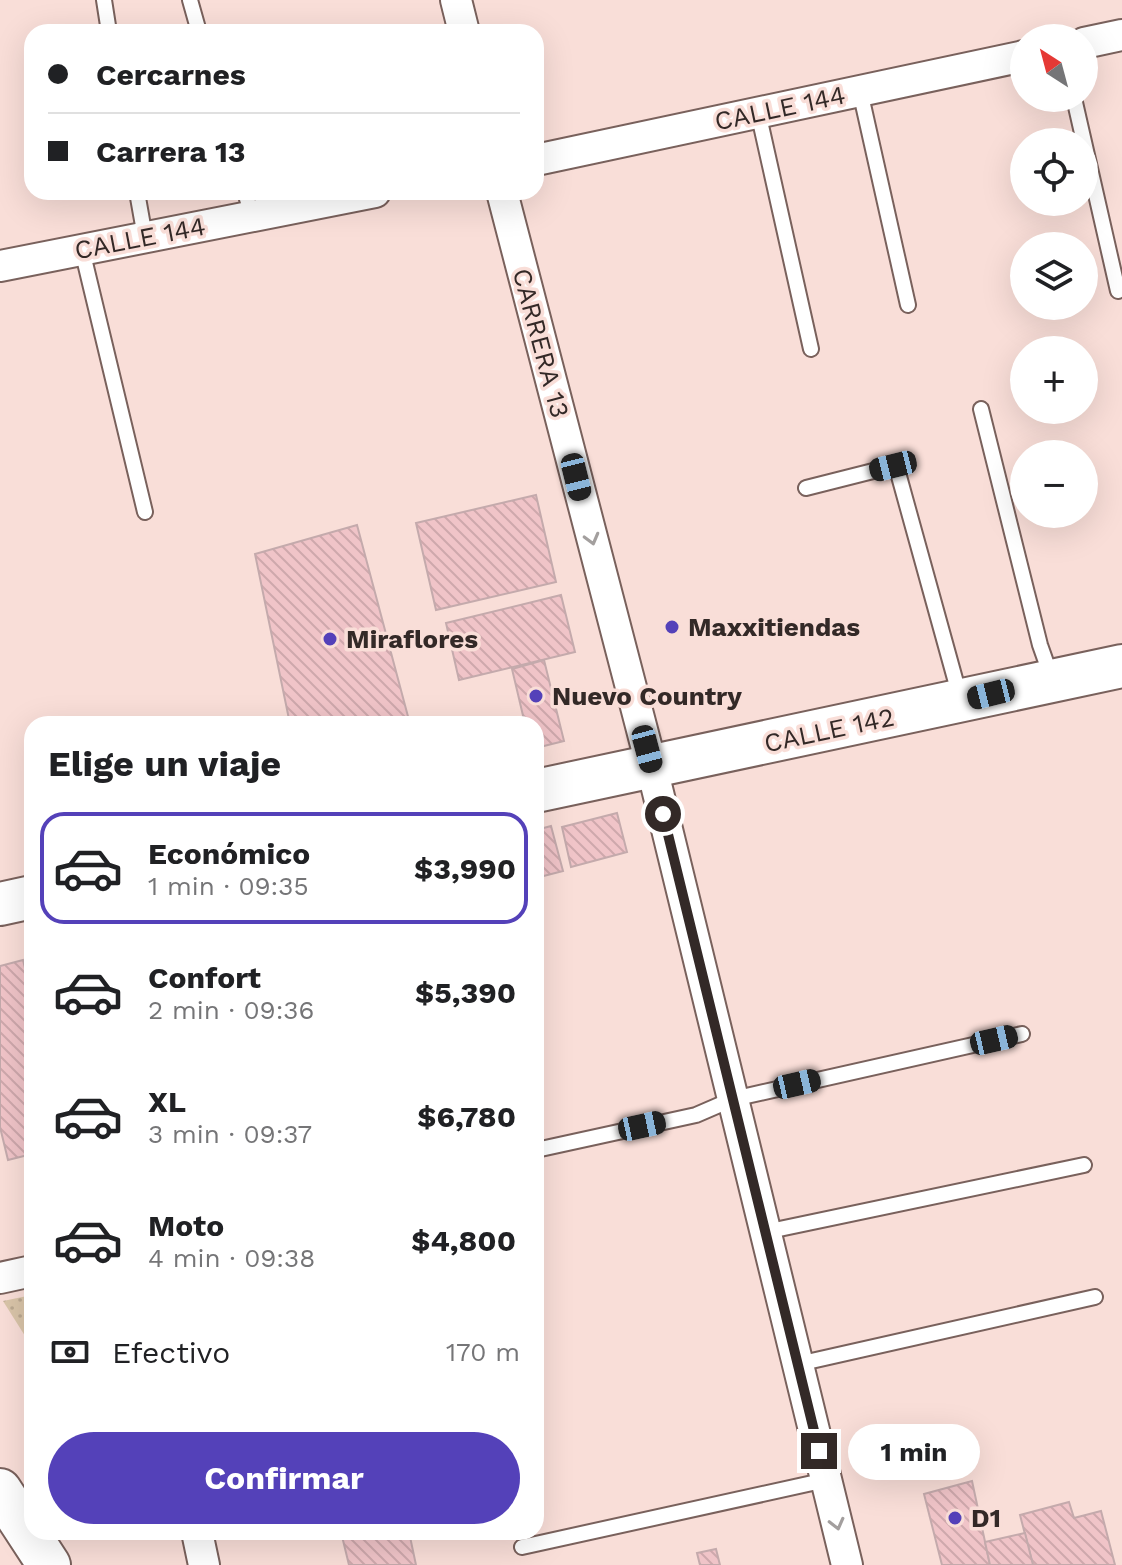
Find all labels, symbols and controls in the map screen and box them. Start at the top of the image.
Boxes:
north arrow [1010,24,1098,112]
map controls [1010,24,1098,528]
text: Cercarnes [96,57,246,92]
street label: CALLE 144 [712,80,848,136]
button: locate [1010,128,1098,216]
text: Carrera 13 [96,134,246,169]
street label: CALLE 144 [72,211,208,265]
button: layers [1010,232,1098,320]
street label: CARRERA 13 [507,265,575,421]
button: + [1010,336,1098,424]
button: − [1010,440,1098,528]
car [867,449,919,483]
car [559,451,593,503]
one-way arrow [582,531,599,545]
place label: Maxxitiendas [688,612,860,642]
marker: Maxxitiendas [663,618,681,636]
place label: Miraflores [346,624,478,654]
marker: Miraflores [321,630,339,648]
car [965,677,1017,711]
place label: Nuevo Country [552,681,742,711]
marker: Nuevo Country [527,687,545,705]
street label: CALLE 142 [761,702,897,758]
car [629,723,665,775]
text: Elige un viaje [48,743,281,785]
route start [645,796,681,832]
icon: car [52,832,124,904]
text: Económico [148,836,310,871]
text: $3,990 [414,851,516,886]
text: 1 min · 09:35 [148,871,309,901]
icon: car [52,956,124,1028]
text: Confort [148,960,261,995]
text: $5,390 [415,975,516,1010]
text: 2 min · 09:36 [148,995,314,1025]
car [968,1023,1020,1057]
car [771,1067,823,1101]
icon: car [52,1080,124,1152]
text: XL [148,1084,186,1119]
text: $6,780 [417,1099,516,1134]
car [616,1109,668,1143]
text: 3 min · 09:37 [148,1119,312,1149]
icon: car [52,1204,124,1276]
text: Moto [148,1208,224,1243]
text: $4,800 [411,1223,516,1258]
text: 4 min · 09:38 [148,1243,315,1273]
icon: cash [48,1330,92,1374]
text: Efectivo [112,1335,230,1370]
text: 170 m [446,1337,520,1367]
callout: 1 min [847,1423,979,1479]
button: Confirmar [48,1432,520,1524]
route end [801,1433,837,1469]
text: 1 min [881,1437,947,1467]
place label: D1 [971,1503,1001,1533]
marker: D1 [946,1509,964,1527]
one-way arrow [828,1517,845,1530]

